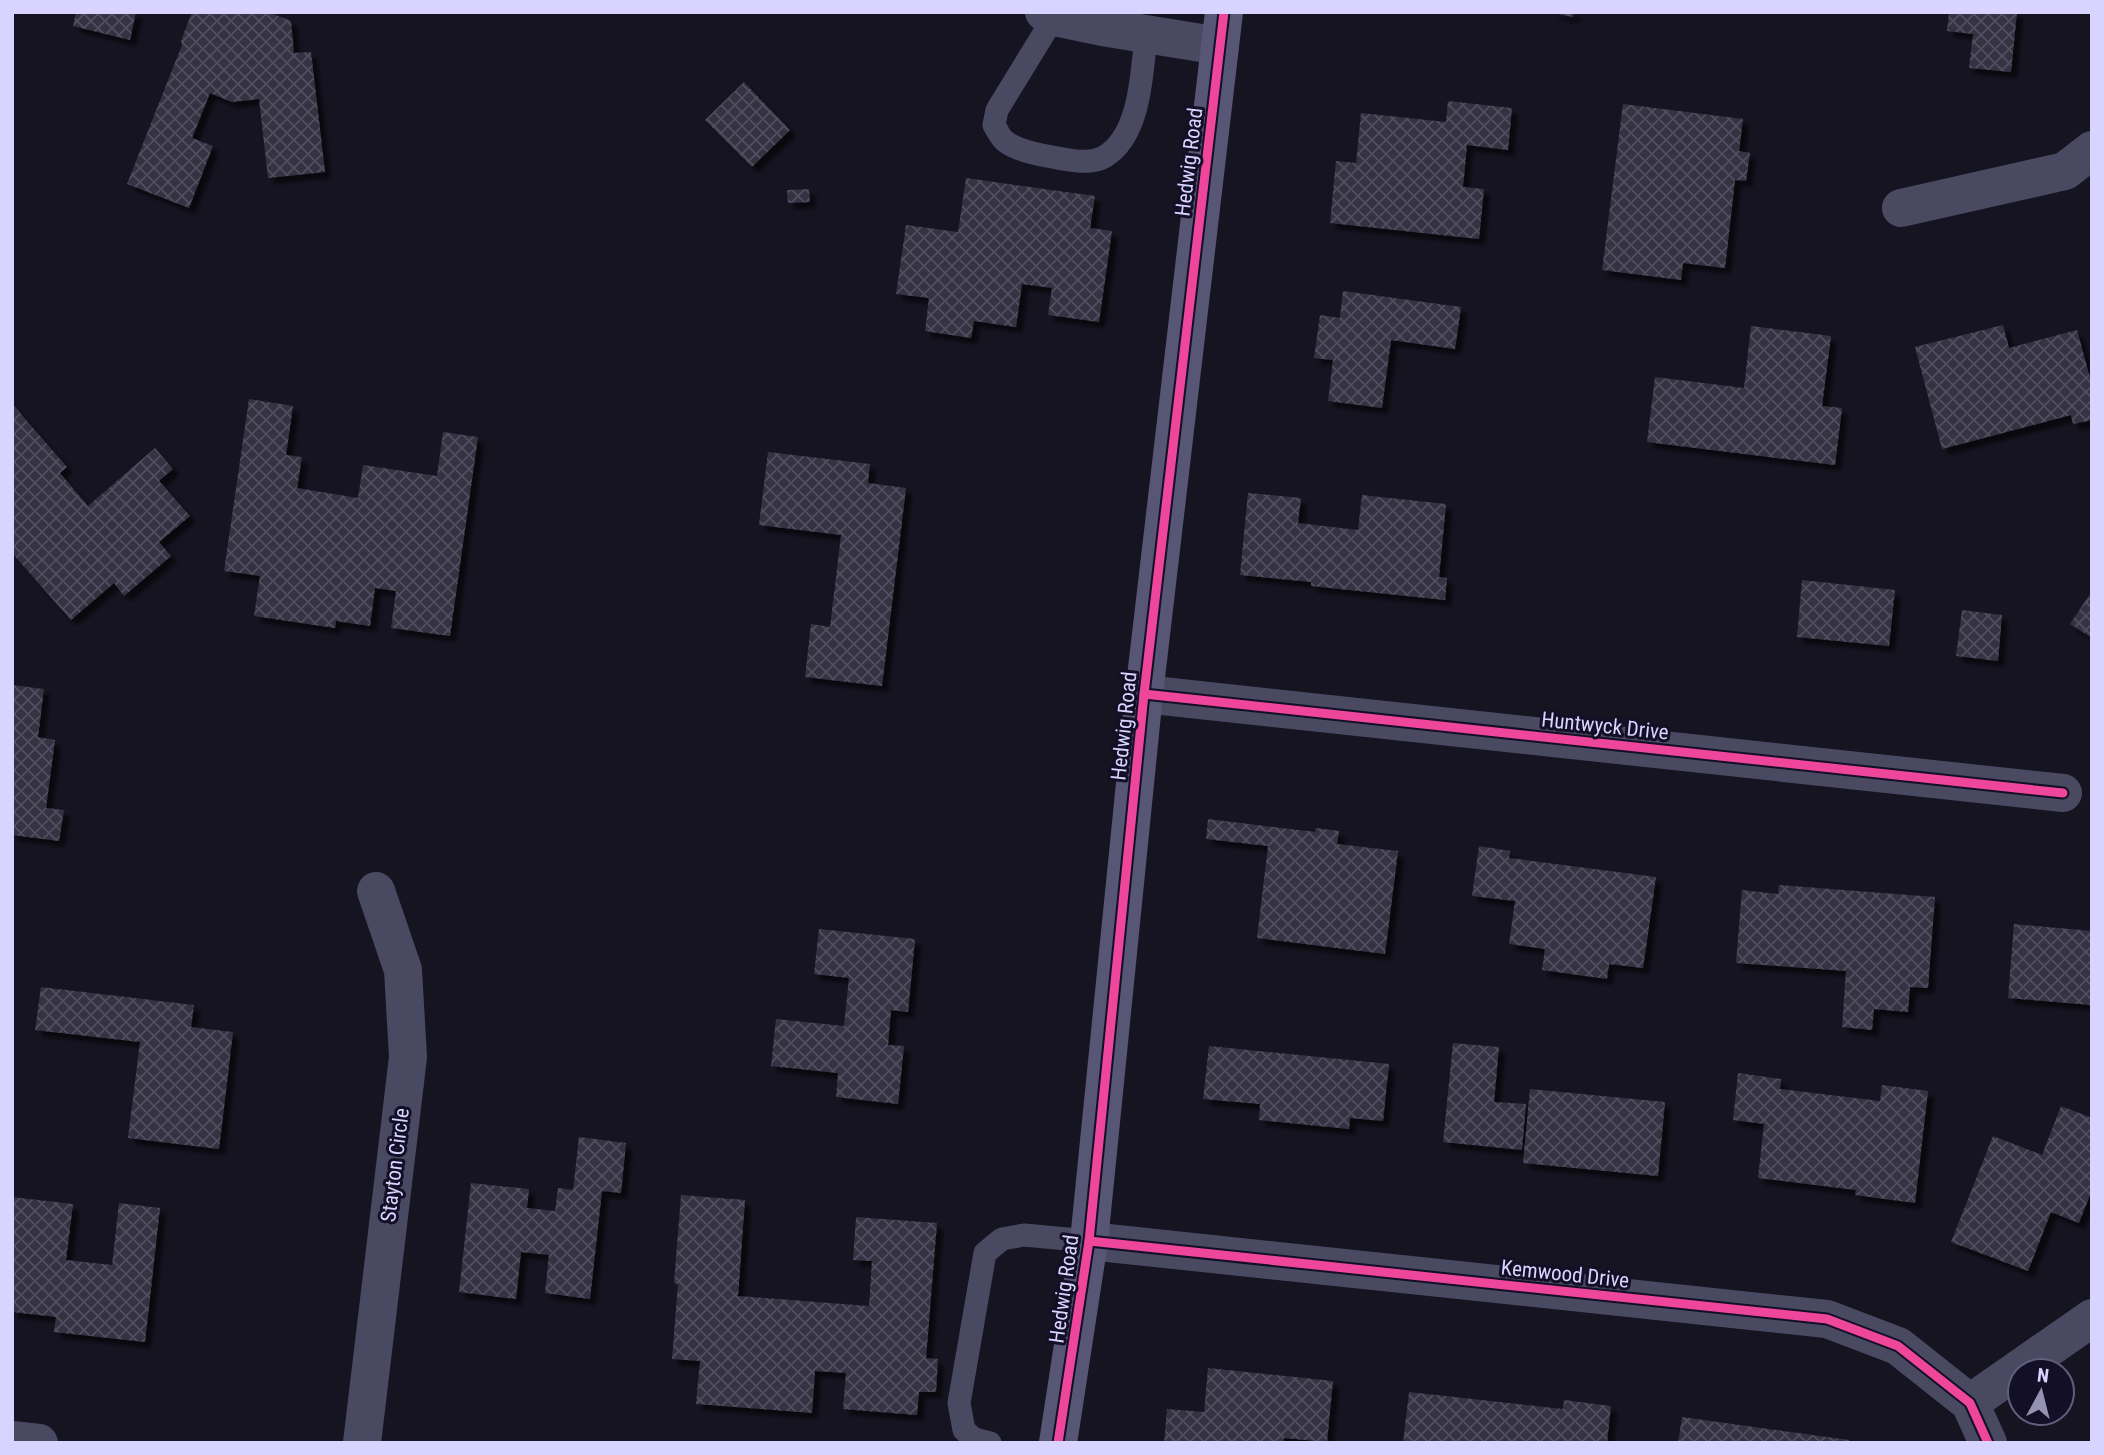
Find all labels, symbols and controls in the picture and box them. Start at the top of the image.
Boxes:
street label: Hedwig Road [1170,106,1208,218]
street label: Hedwig Road [1106,670,1142,782]
street label: Huntwyck Drive [1540,707,1670,745]
street label: Stayton Circle [376,1107,414,1223]
street label: Hedwig Road [1045,1233,1083,1345]
street label: Kemwood Drive [1500,1255,1630,1293]
north arrow [2006,1357,2076,1427]
text: N [2036,1363,2050,1388]

